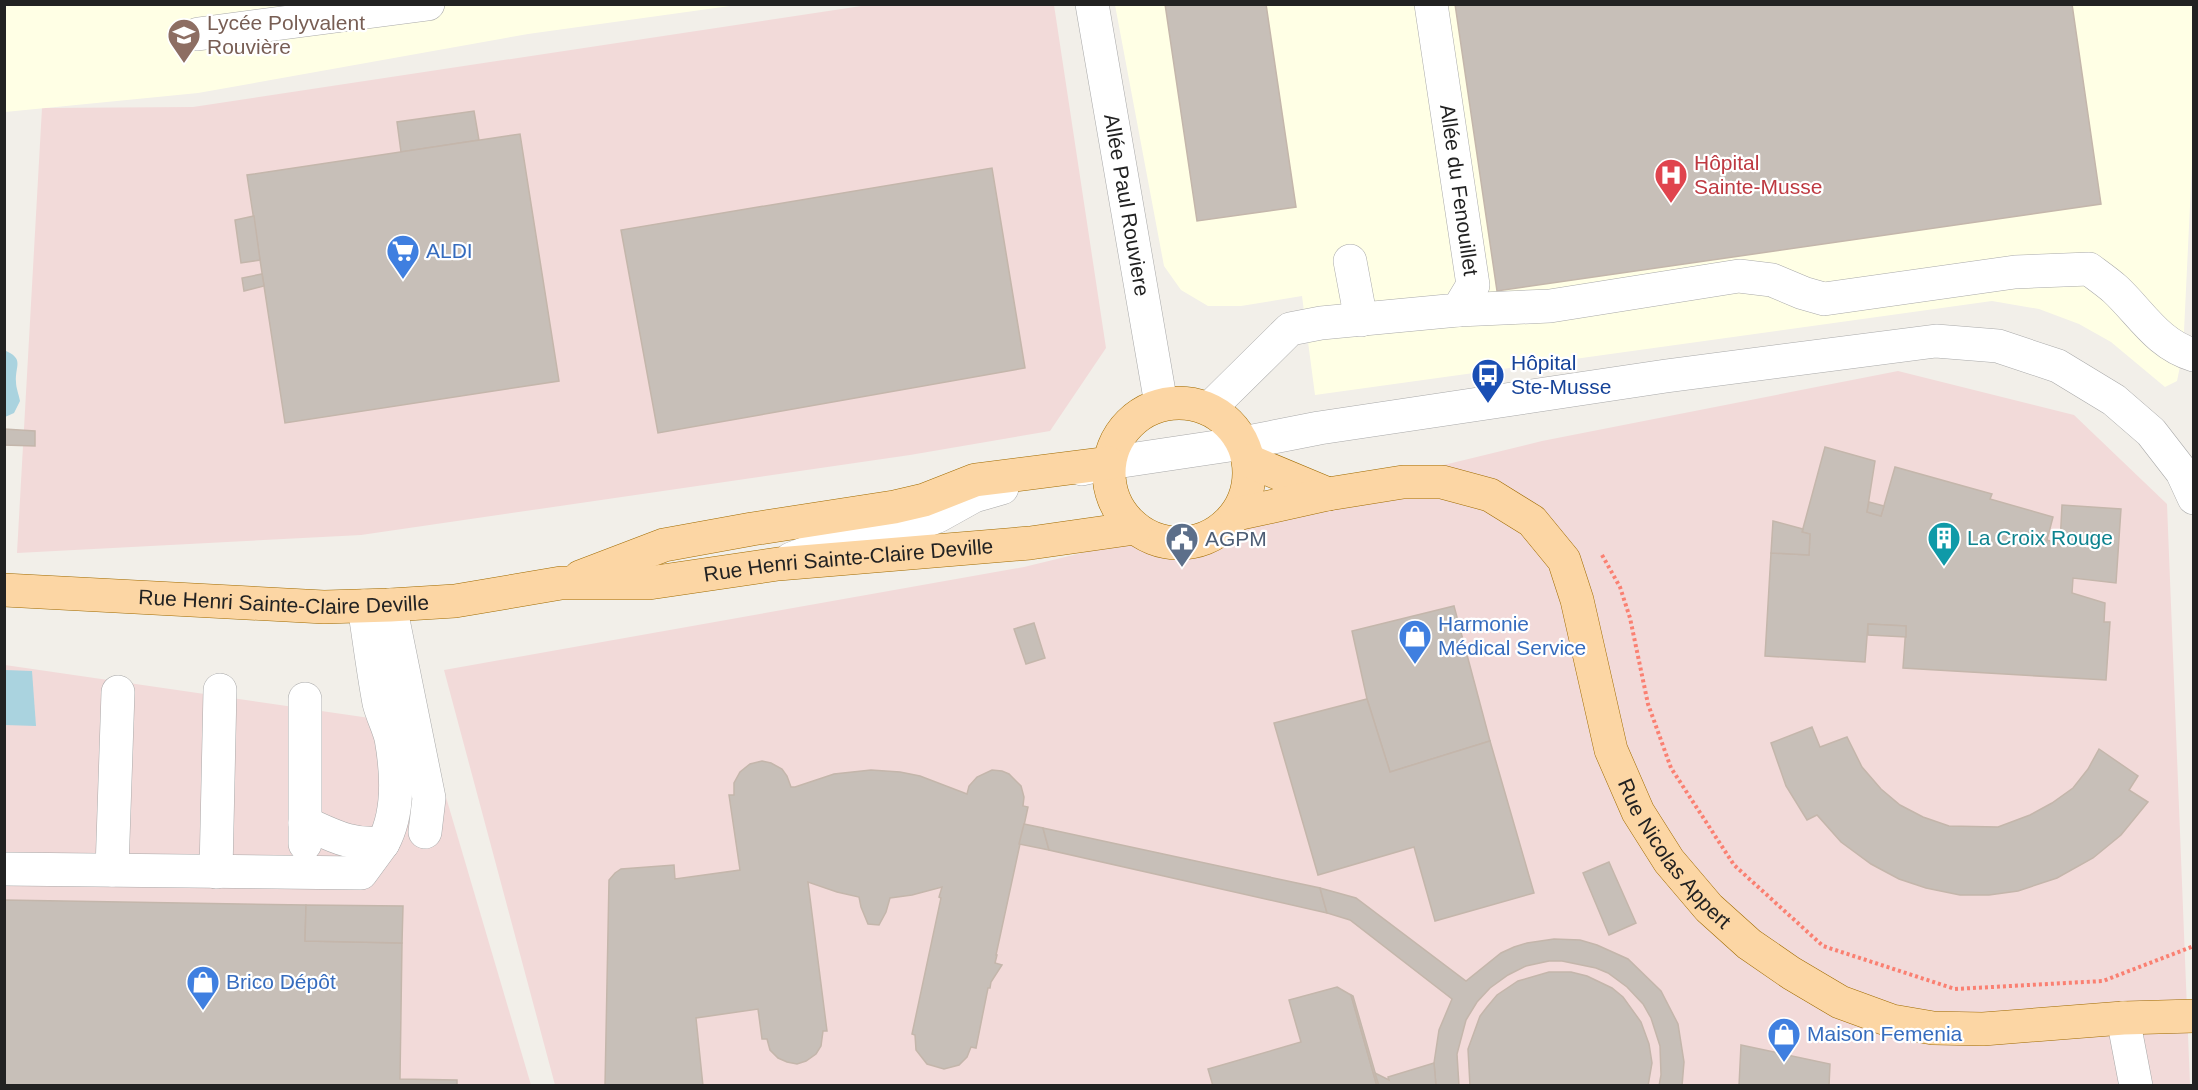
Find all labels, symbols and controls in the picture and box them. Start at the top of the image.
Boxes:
place label: Lycée Polyvalent Rouvière [207,11,365,58]
school or university icon: Lycée Polyvalent Rouvière [166,17,202,64]
street label: Allée du Fenouillet [1436,103,1483,277]
street label: Allée Paul Rouviere [1100,112,1154,298]
place label: Hôpital Sainte-Musse [1694,151,1822,198]
hospital icon: Hôpital Sainte-Musse [1653,157,1689,204]
supermarket icon: ALDI [385,233,421,280]
place label: ALDI [426,239,473,262]
place label: Hôpital Ste-Musse [1511,351,1611,398]
bus stop icon: Hôpital Ste-Musse [1470,357,1506,404]
building icon: La Croix Rouge [1926,520,1962,567]
public building icon: AGPM [1164,521,1200,568]
place label: La Croix Rouge [1967,526,2113,549]
place label: AGPM [1205,527,1267,550]
street label: Rue Henri Sainte-Claire Deville [702,534,994,586]
street label: Rue Henri Sainte-Claire Deville [138,585,430,618]
place label: Harmonie Médical Service [1438,612,1586,659]
shop icon: Harmonie Médical Service [1397,618,1433,665]
street label: Rue Nicolas Appert [1614,775,1736,933]
shop icon: Brico Dépôt [185,964,221,1011]
place label: Brico Dépôt [226,970,336,993]
shop icon: Maison Femenia [1766,1016,1802,1063]
place label: Maison Femenia [1807,1022,1963,1045]

